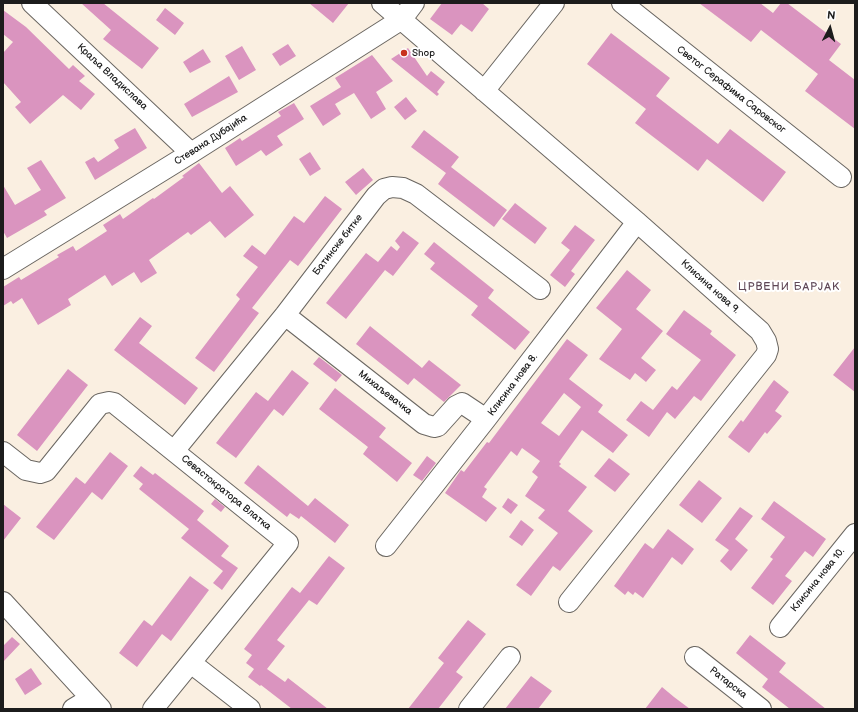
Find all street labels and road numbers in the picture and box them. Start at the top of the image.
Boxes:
street label: Краља Владислава [74,41,150,113]
street label: Светог Серафима Саровског [674,44,788,136]
street label: Стевана Дубајића [172,112,250,168]
street label: Батинске битке [311,212,365,278]
street label: Клисина нова 9. [678,257,742,317]
street label: Клисина нова 8. [486,351,540,419]
street label: Михаљевачка [356,368,414,418]
street label: Севастократора Влатка [179,453,273,533]
street label: Клисина нова 10. [789,546,847,614]
street label: Ратарска [707,665,749,701]

